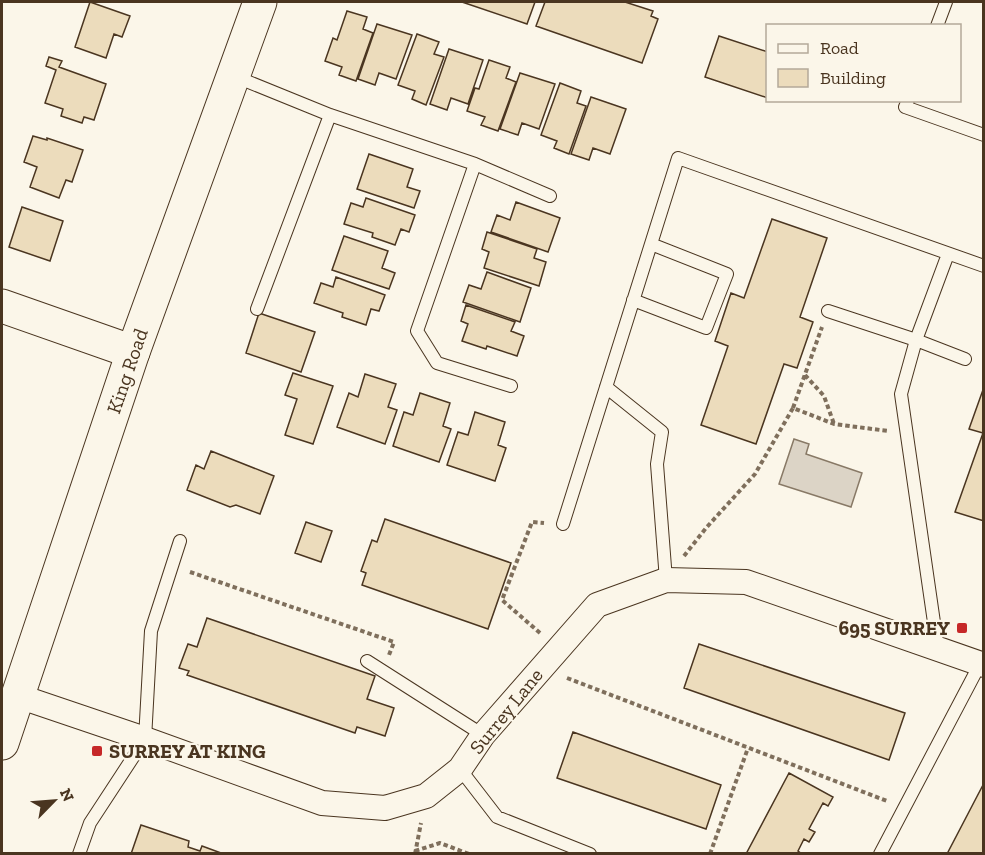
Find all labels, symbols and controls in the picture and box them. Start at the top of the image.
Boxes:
legend [766,24,961,102]
text: Road [820,37,859,59]
text: Building [820,67,886,89]
street label: King Road [101,325,153,417]
place label: 695 SURREY [839,616,950,640]
marker: 695 SURREY [955,621,969,635]
street label: Surrey Lane [464,663,548,759]
place label: SURREY AT KING [109,739,266,763]
marker: SURREY AT KING [90,744,104,758]
north arrow [24,771,84,831]
text: N [56,785,78,804]

